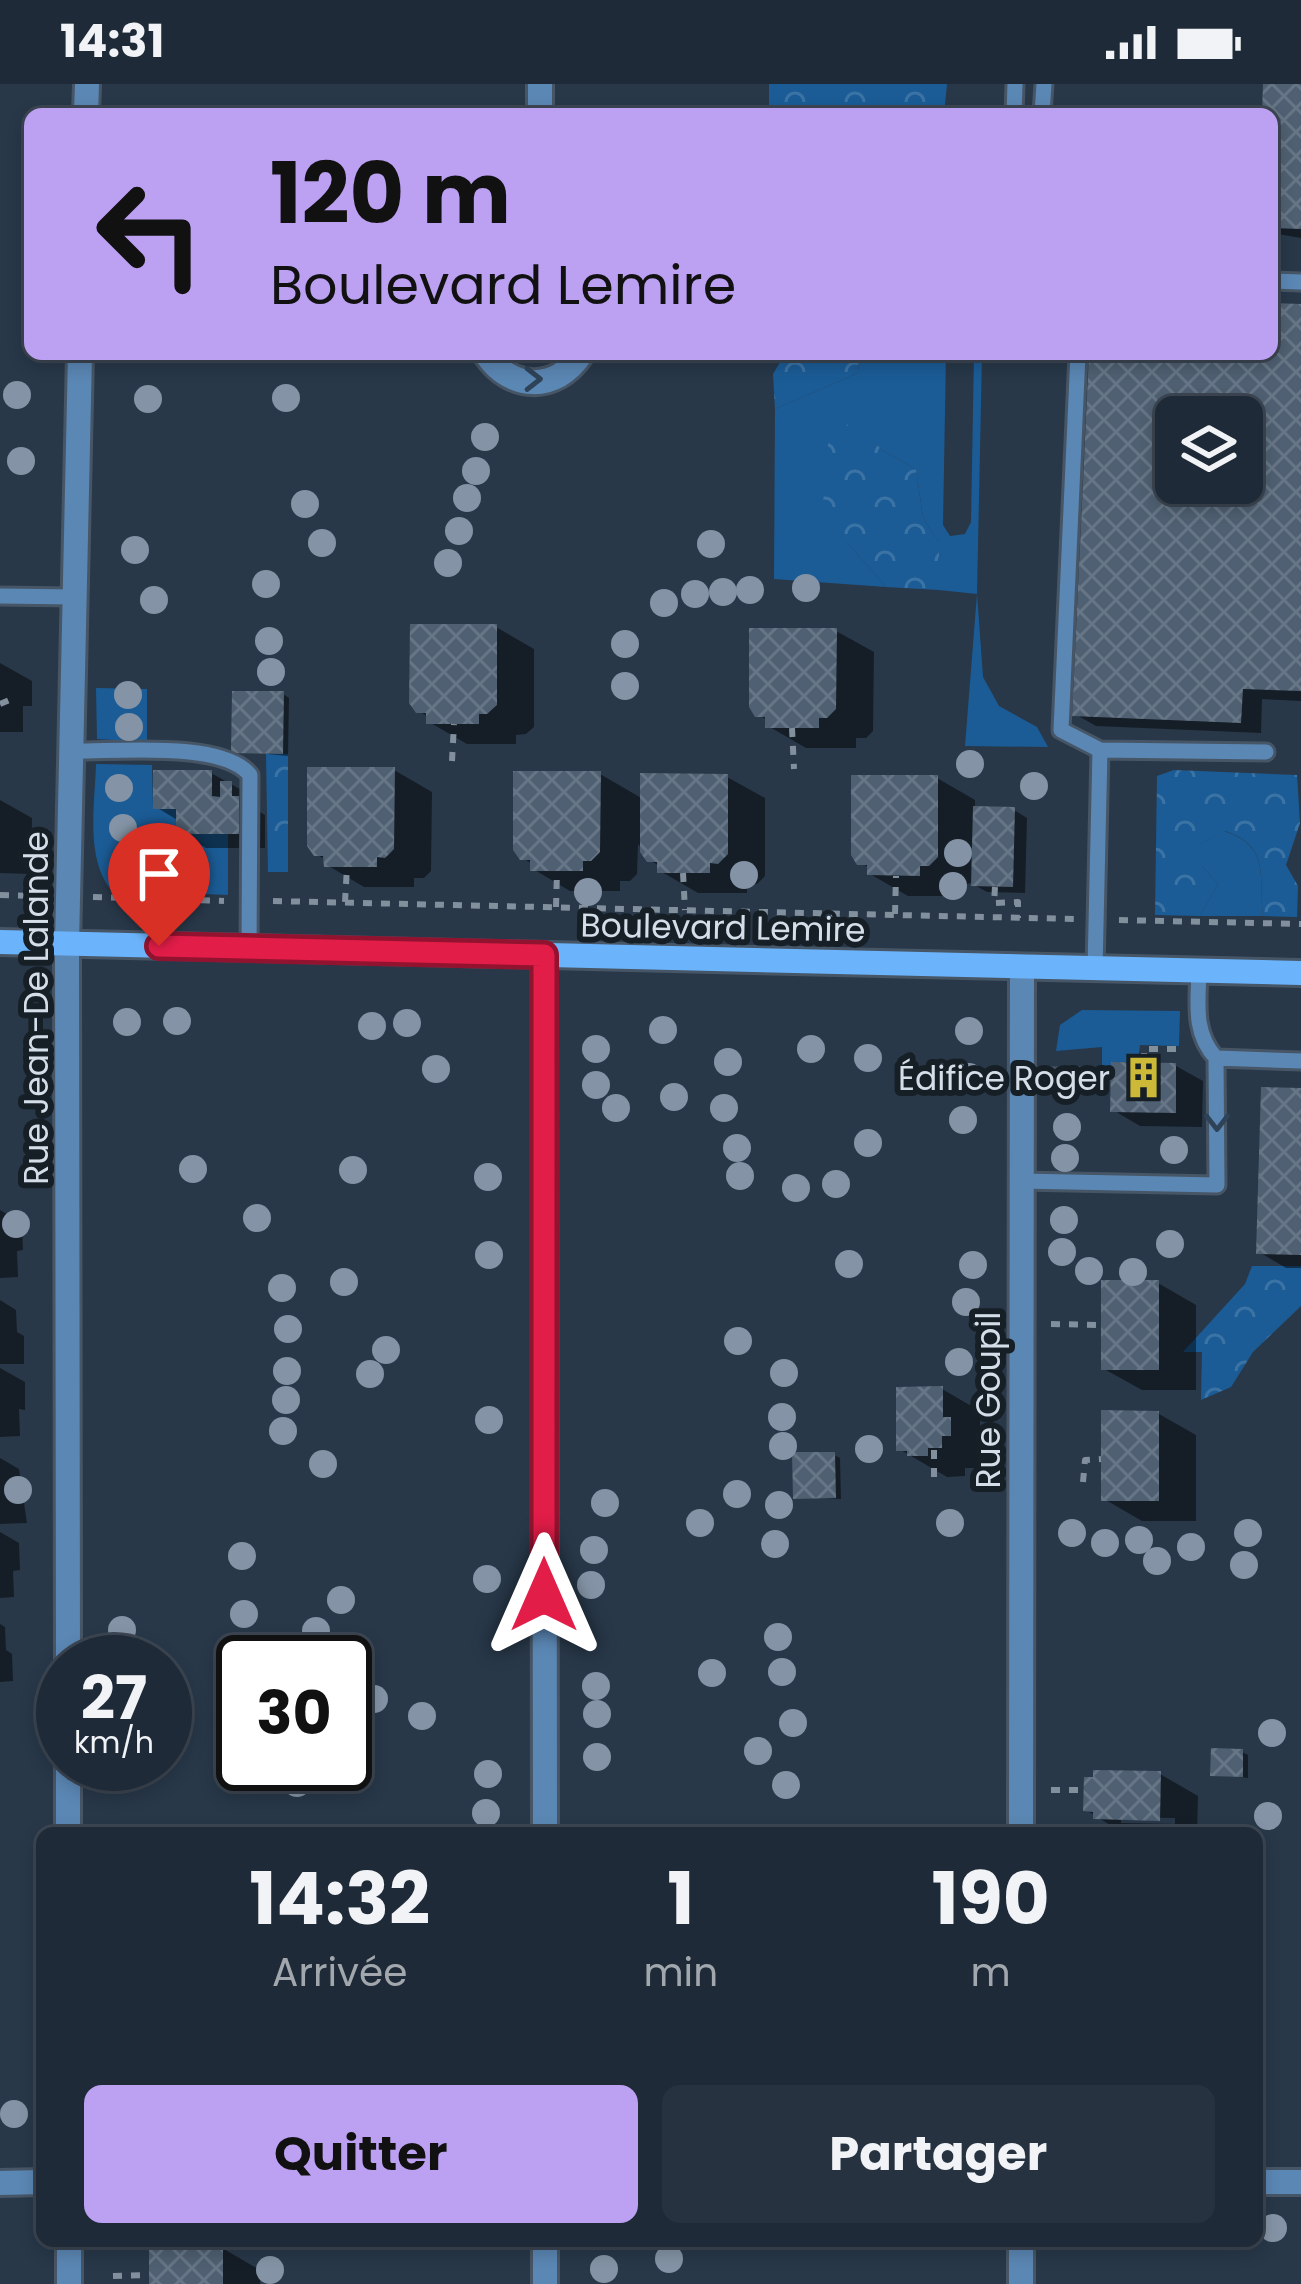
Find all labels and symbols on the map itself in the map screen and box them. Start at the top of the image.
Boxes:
one-way arrow [525,366,543,392]
pin [108,823,210,946]
street label: Rue Jean-De Lalande [13,831,60,1185]
street label: Boulevard Lemire [580,902,866,953]
place label: Édifice Roger [898,1055,1110,1102]
building icon: Édifice Roger [1121,1055,1167,1101]
one-way arrow [1204,1114,1230,1132]
street label: Rue Goupil [965,1312,1012,1488]
position arrow [481,1532,607,1658]
speed limit sign: 30 [216,1635,372,1791]

